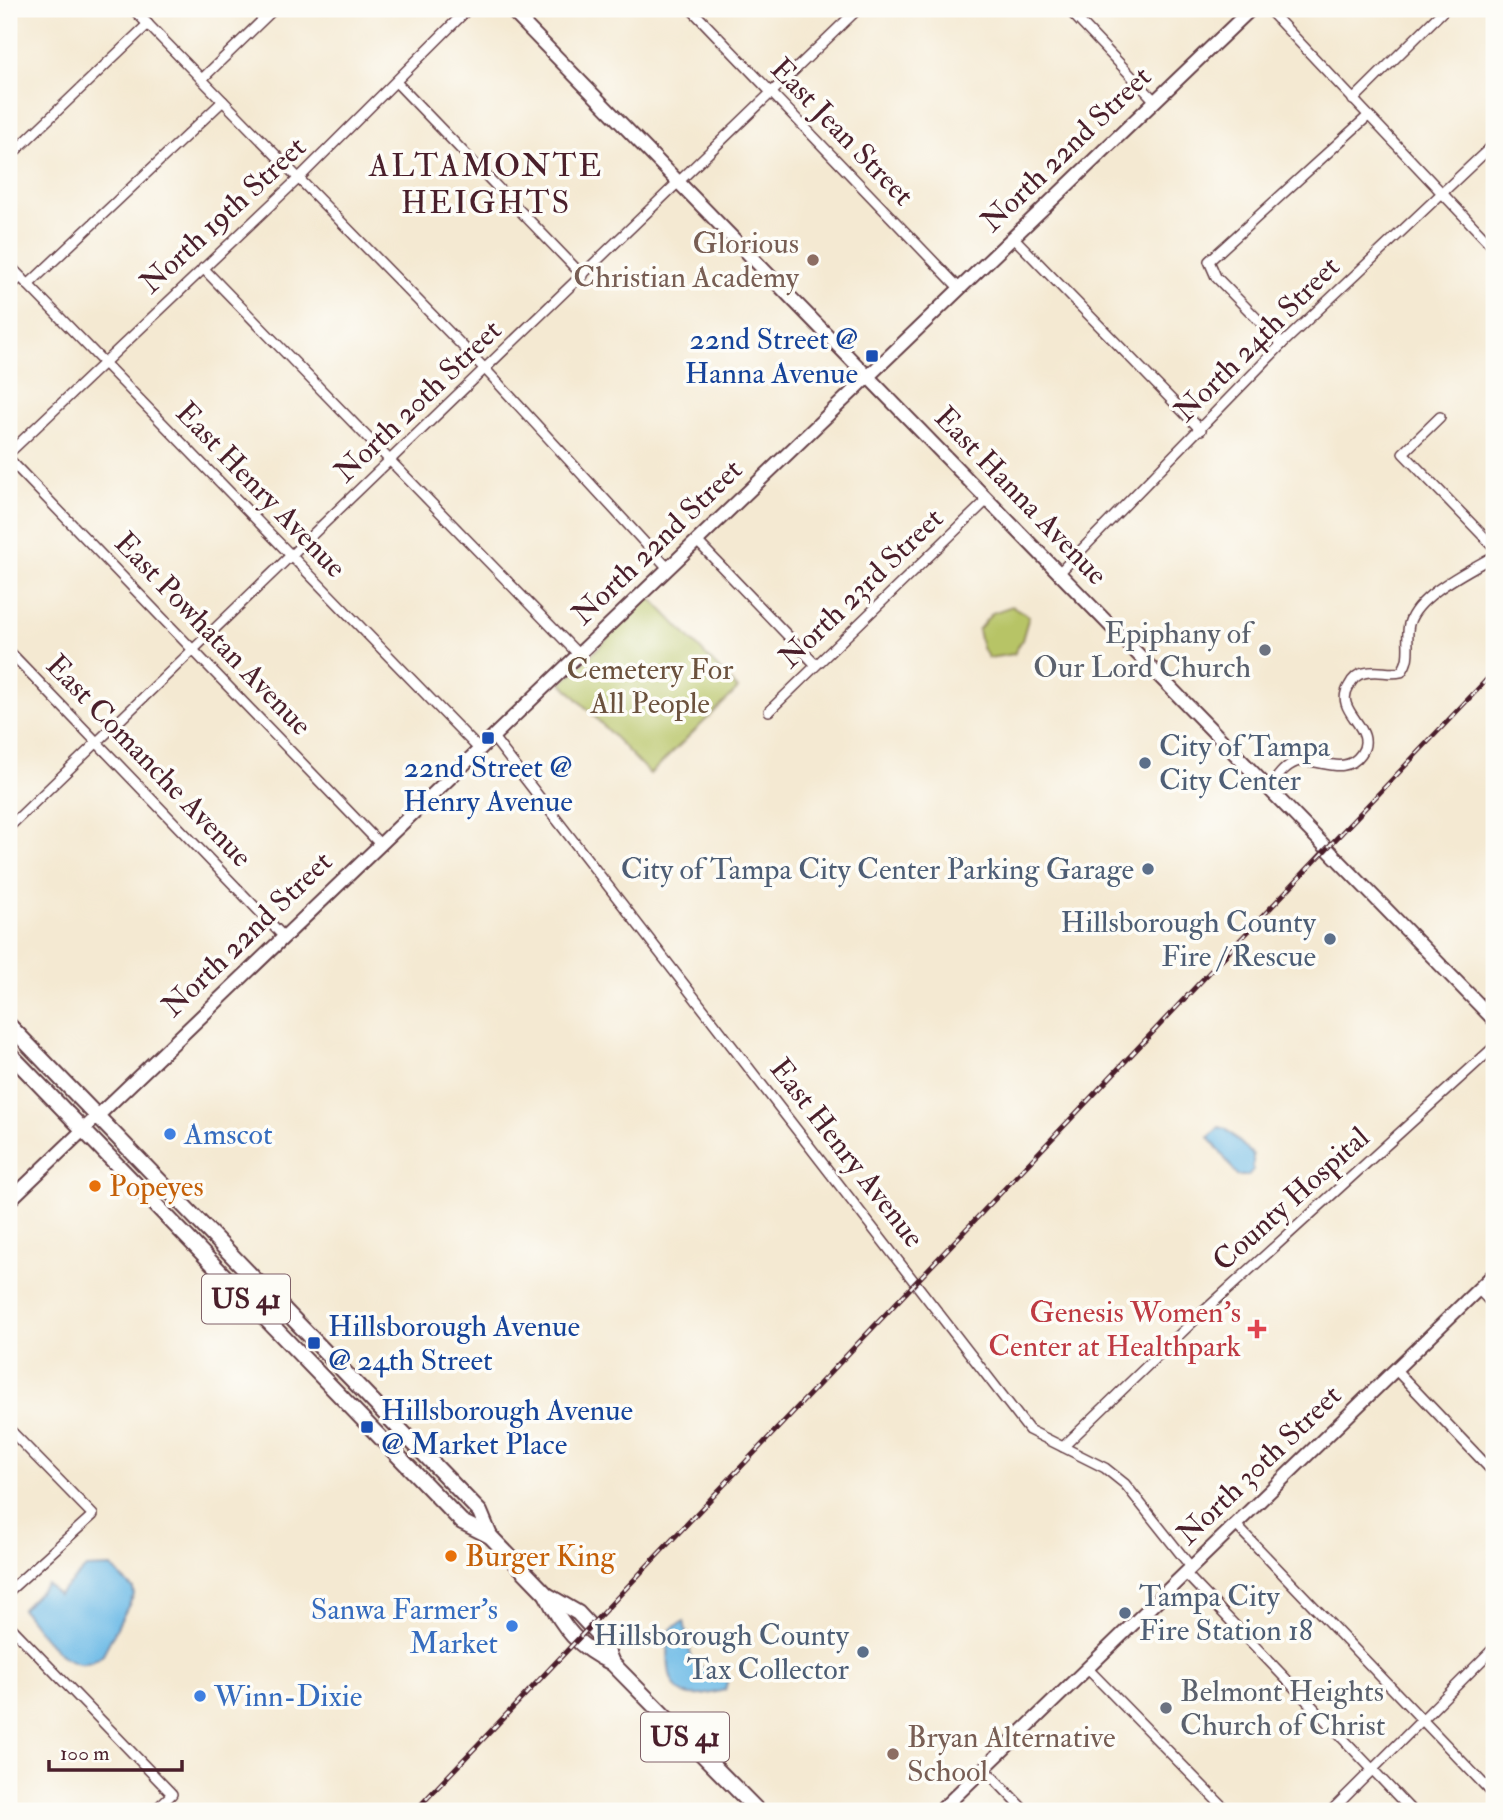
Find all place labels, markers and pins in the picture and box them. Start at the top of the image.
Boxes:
place label: Glorious Christian Academy [573,225,800,296]
marker: Glorious Christian Academy [805,252,821,268]
place label: 22nd Street @ Hanna Avenue [685,321,858,392]
marker: 22nd Street @ Hanna Avenue [864,348,880,364]
place label: Epiphany of Our Lord Church [1033,615,1255,686]
marker: Epiphany of Our Lord Church [1257,642,1273,658]
place label: City of Tampa City Center [1159,728,1331,799]
marker: 22nd Street @ Henry Avenue [480,730,496,746]
place label: 22nd Street @ Henry Avenue [403,749,573,820]
marker: City of Tampa City Center [1137,755,1153,771]
place label: City of Tampa City Center Parking Garage [621,851,1134,888]
marker: City of Tampa City Center Parking Garage [1140,861,1156,877]
place label: Hillsborough County Fire / Rescue [1061,904,1317,975]
marker: Hillsborough County Fire / Rescue [1322,931,1338,947]
place label: Amscot [183,1116,273,1153]
marker: Amscot [162,1126,178,1142]
place label: Popeyes [109,1168,204,1205]
marker: Popeyes [87,1178,103,1194]
place label: Genesis Women’s Center at Healthpark [988,1294,1241,1365]
place label: Hillsborough Avenue @ 24th Street [328,1308,580,1379]
marker: Genesis Women’s Center at Healthpark [1247,1319,1267,1339]
marker: Hillsborough Avenue @ 24th Street [306,1335,322,1351]
place label: Hillsborough Avenue @ Market Place [381,1392,633,1463]
marker: Hillsborough Avenue @ Market Place [359,1419,375,1435]
place label: Burger King [465,1538,616,1575]
marker: Burger King [443,1548,459,1564]
place label: Tampa City Fire Station 18 [1139,1578,1313,1649]
place label: Sanwa Farmer's Market [311,1591,498,1662]
marker: Tampa City Fire Station 18 [1117,1605,1133,1621]
place label: Hillsborough County Tax Collector [594,1617,850,1688]
marker: Sanwa Farmer's Market [504,1618,520,1634]
marker: Hillsborough County Tax Collector [855,1644,871,1660]
place label: Belmont Heights Church of Christ [1180,1673,1386,1744]
place label: Winn-Dixie [213,1678,362,1715]
marker: Winn-Dixie [192,1688,208,1704]
marker: Belmont Heights Church of Christ [1158,1700,1174,1716]
place label: Bryan Alternative School [907,1719,1115,1790]
marker: Bryan Alternative School [885,1746,901,1762]

